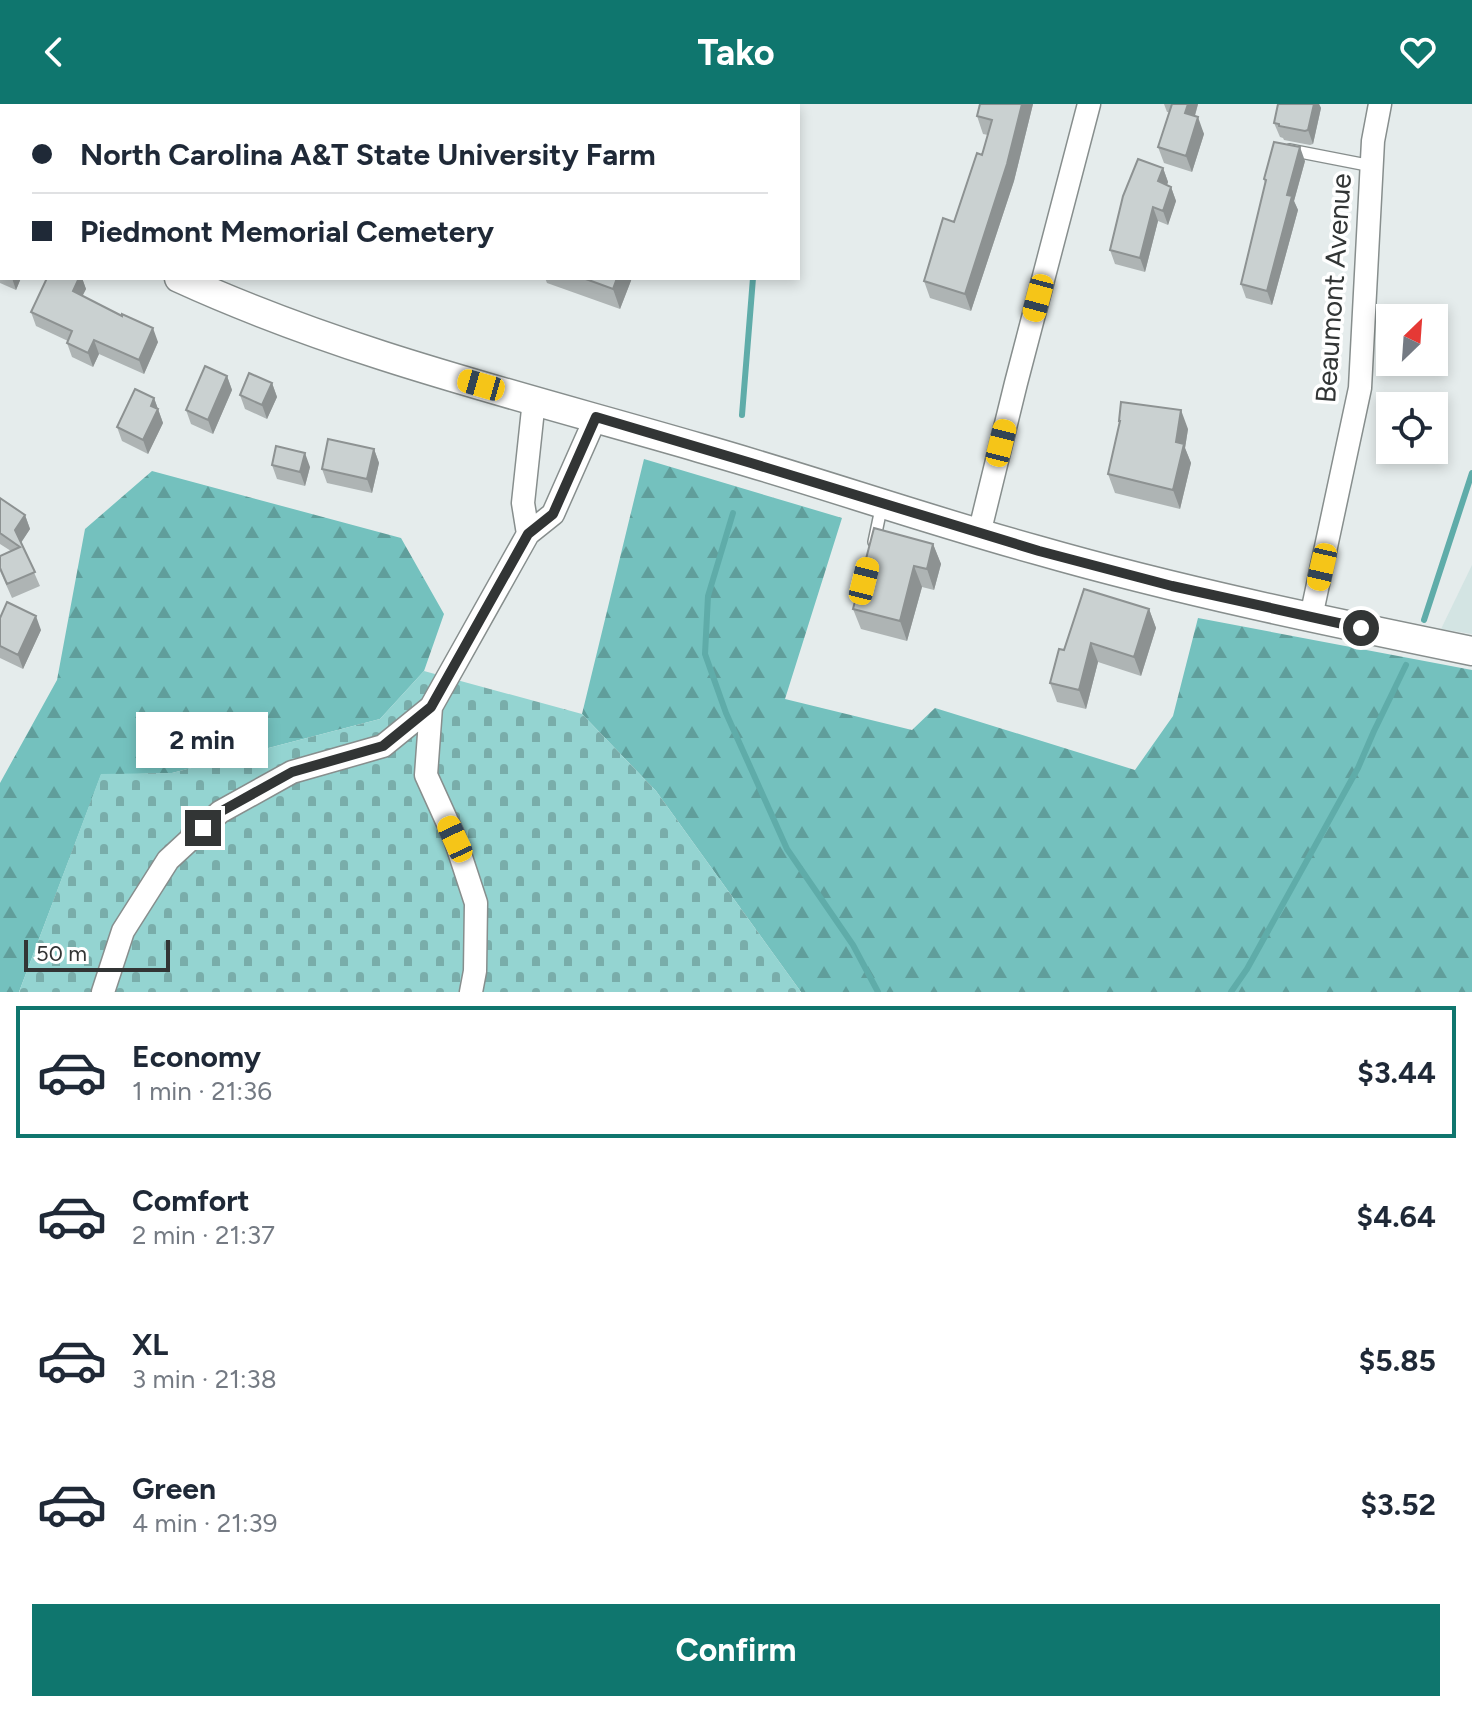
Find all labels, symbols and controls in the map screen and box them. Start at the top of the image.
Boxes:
icon: back [32,30,76,74]
icon: heart [1396,30,1440,74]
text: Tako [697,31,775,74]
text: North Carolina A&T State University Farm [80,136,656,173]
street label: Beaumont Avenue [1308,172,1358,404]
text: Piedmont Memorial Cemetery [80,213,494,250]
car [1020,272,1056,324]
north arrow [1376,304,1448,376]
map controls [1376,304,1448,464]
car [455,367,507,403]
button: locate [1376,392,1448,464]
car [984,417,1018,469]
car [1305,541,1339,593]
car [847,555,881,607]
route start [1343,610,1379,646]
callout: 2 min [137,712,269,768]
text: 2 min [169,724,235,756]
route end [185,810,221,846]
car [434,812,476,866]
scale bar [24,936,170,972]
text: 50 m [36,940,87,967]
icon: car [36,1036,108,1108]
text: Economy [132,1038,261,1075]
text: $3.44 [1357,1054,1436,1091]
text: 1 min · 21:36 [132,1075,272,1107]
icon: car [36,1180,108,1252]
text: Comfort [132,1182,250,1219]
text: $4.64 [1357,1198,1436,1235]
text: 2 min · 21:37 [132,1219,275,1251]
icon: car [36,1324,108,1396]
text: XL [132,1326,168,1363]
text: $5.85 [1359,1342,1436,1379]
text: 3 min · 21:38 [132,1363,277,1395]
icon: car [36,1468,108,1540]
text: Green [132,1470,216,1507]
text: $3.52 [1360,1486,1436,1523]
text: 4 min · 21:39 [132,1507,277,1539]
button: Confirm [32,1604,1440,1696]

